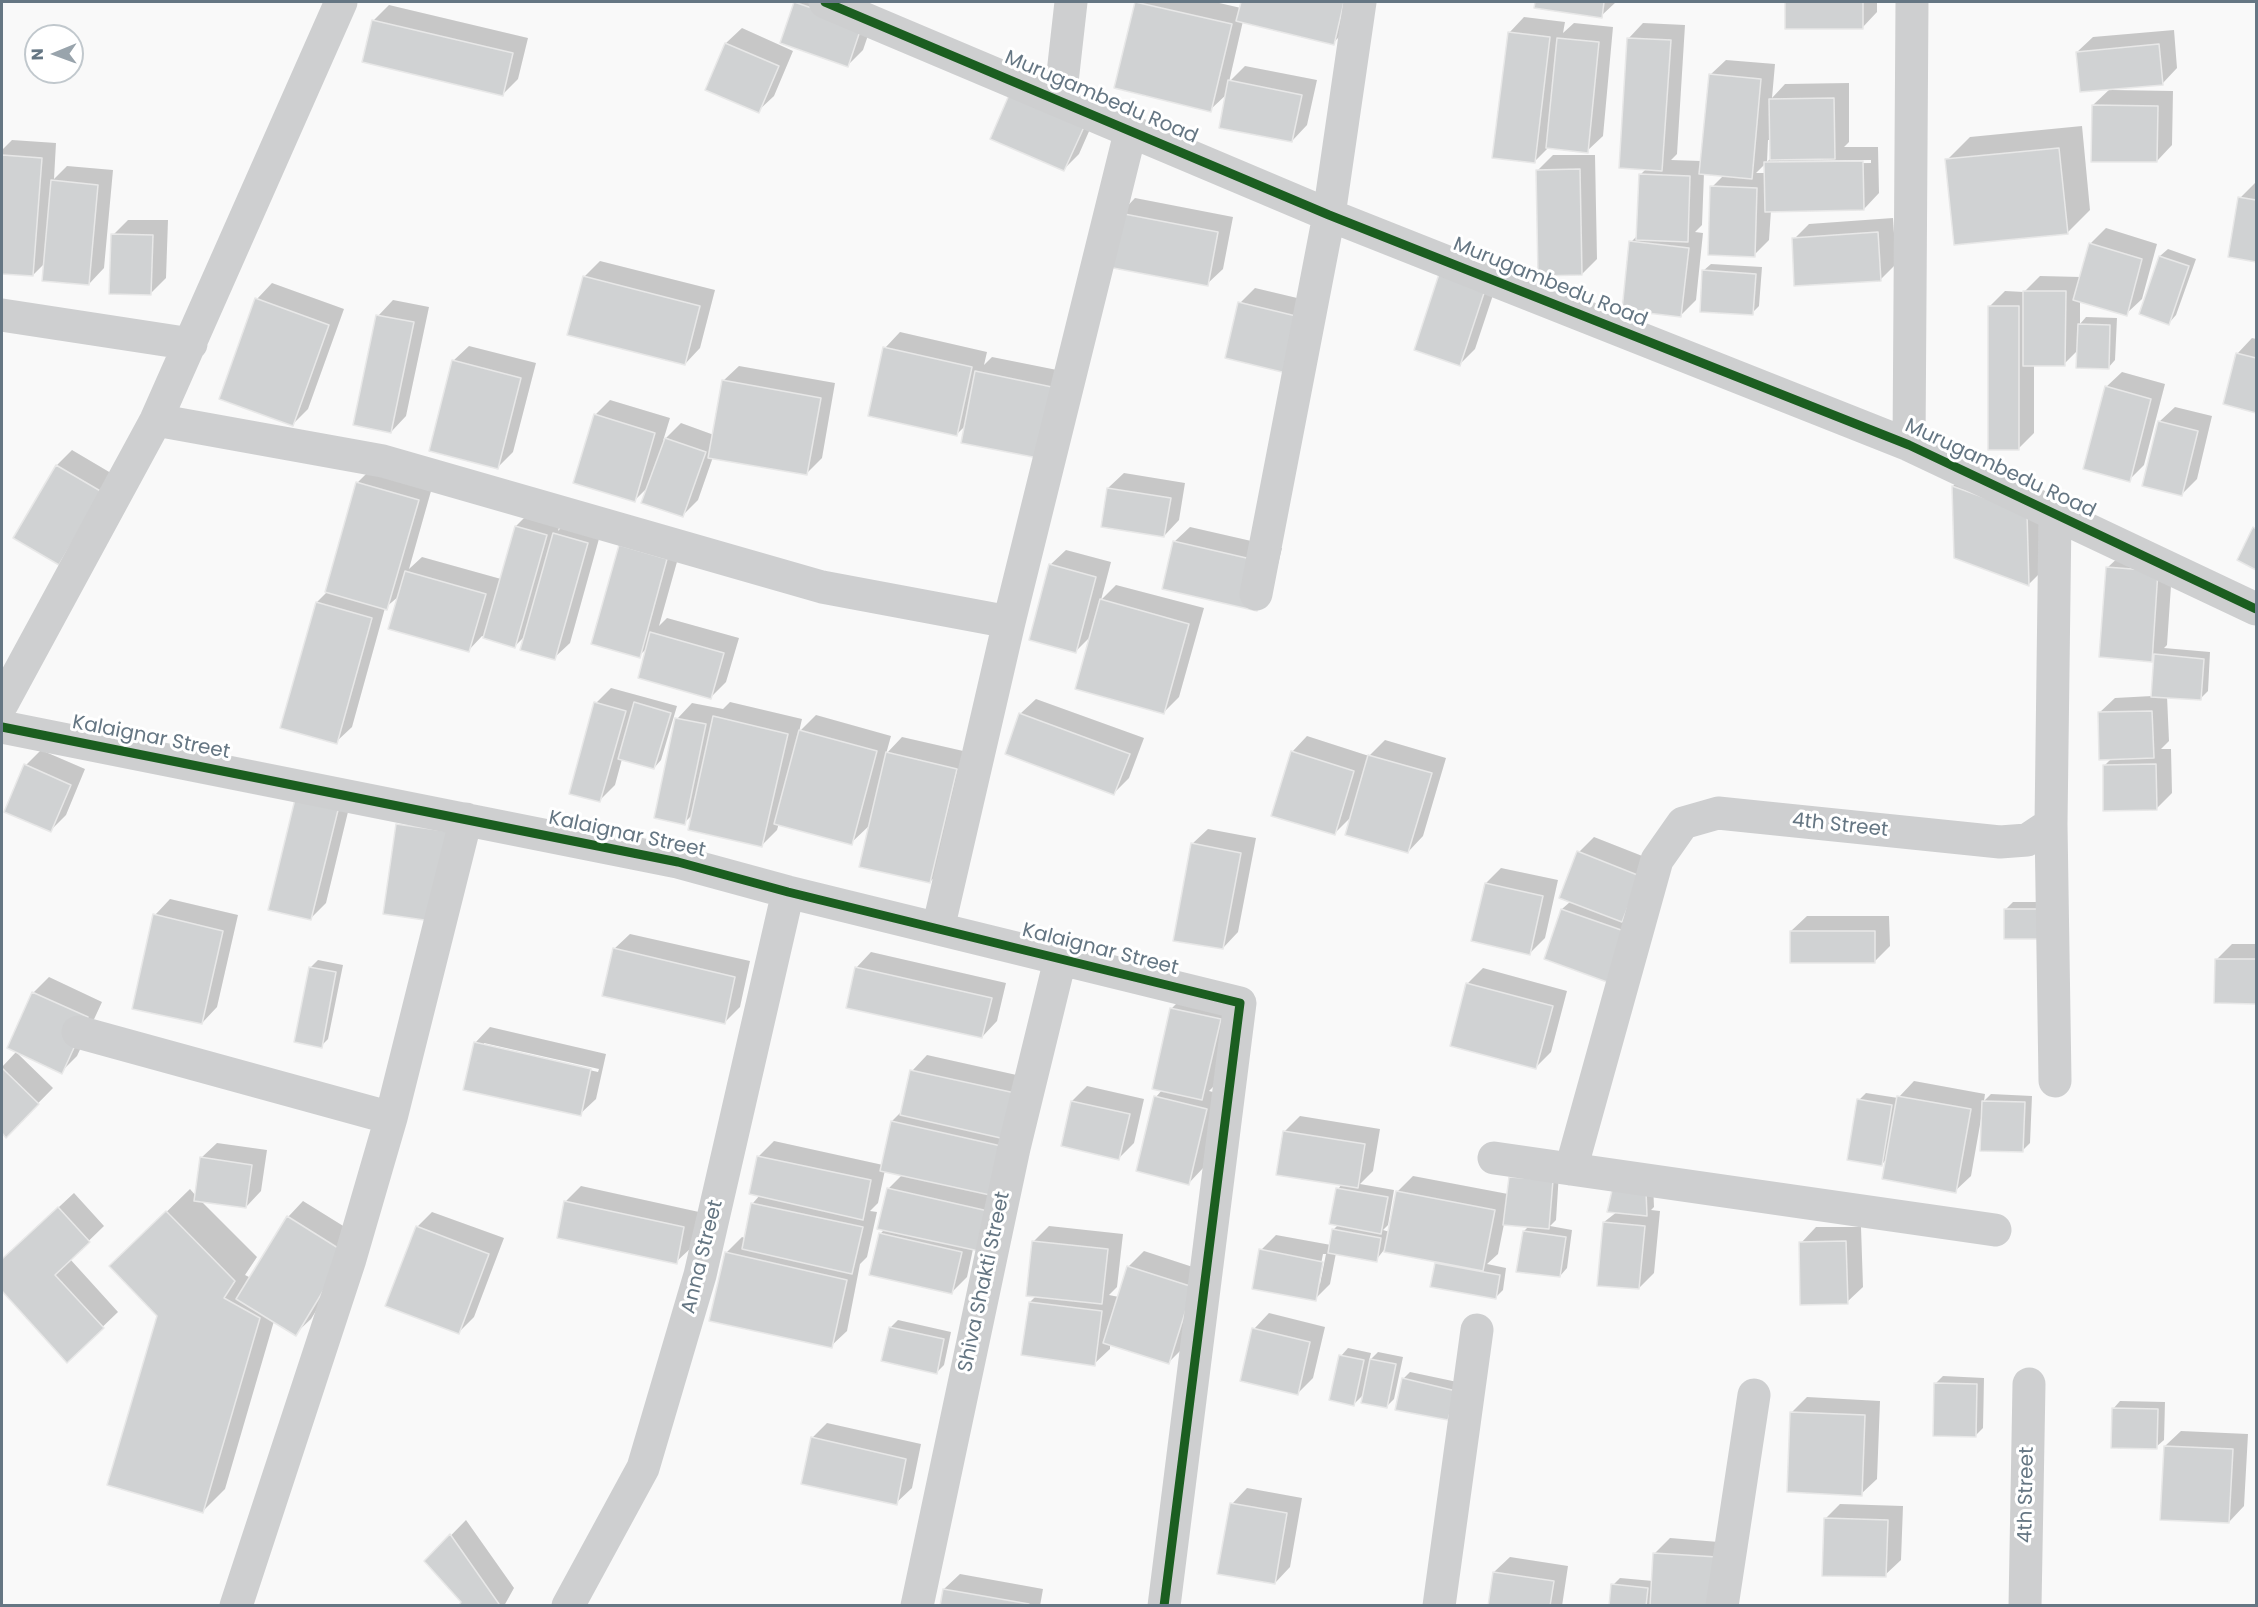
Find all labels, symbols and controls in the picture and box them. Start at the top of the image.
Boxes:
north arrow [24,24,84,84]
street label: Murugambedu Road [1001,46,1201,150]
text: N [26,48,49,61]
street label: Murugambedu Road [1449,233,1651,333]
street label: Murugambedu Road [1901,414,2099,524]
street label: Kalaignar Street [70,711,232,765]
street label: Kalaignar Street [546,807,708,863]
street label: 4th Street [1791,809,1889,843]
street label: Kalaignar Street [1019,919,1181,981]
street label: Shiva Shakti Street [954,1190,1016,1374]
street label: Anna Street [677,1198,729,1316]
street label: 4th Street [2014,1447,2040,1543]

